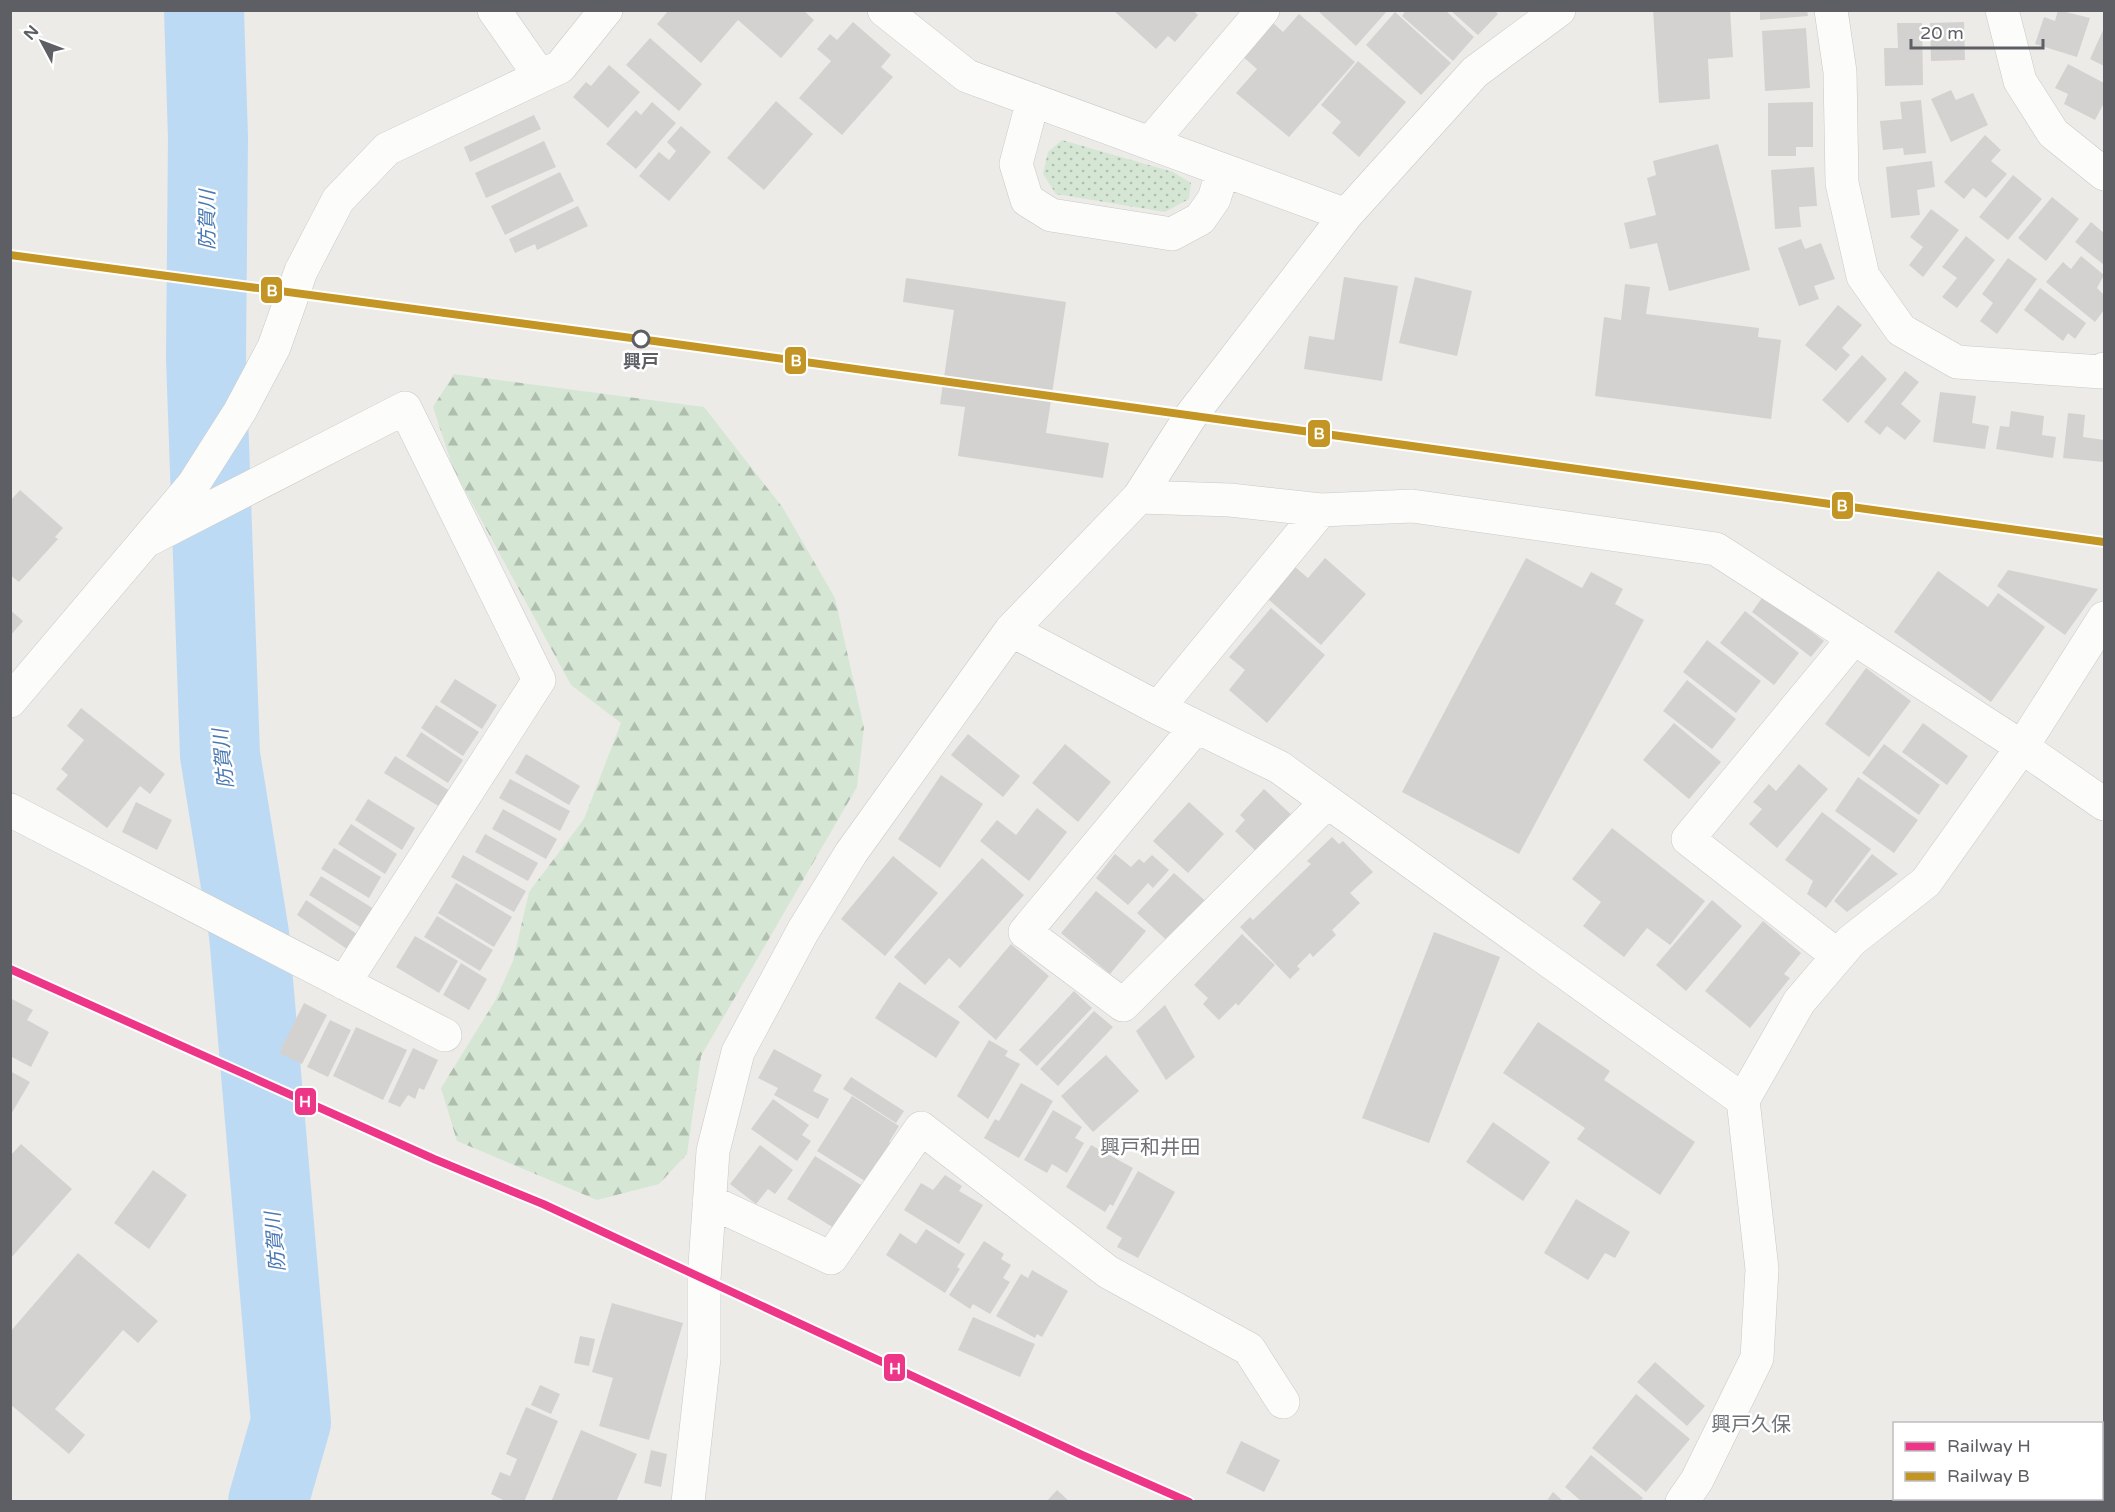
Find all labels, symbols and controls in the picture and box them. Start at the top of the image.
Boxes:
north arrow [12,12,72,72]
scale bar [1911,12,2043,50]
text: N [20,21,43,44]
text: 20 m [1920,22,1964,44]
water label: 防賀川 [196,188,220,250]
line badge: B [260,276,283,304]
text: B [266,281,278,301]
marker: 興戸 [632,330,650,348]
line badge: B [784,346,807,375]
place label: 興戸 [623,351,659,373]
text: B [790,351,802,371]
line badge: B [1307,419,1331,448]
text: B [1313,424,1325,444]
line badge: B [1831,491,1854,520]
text: B [1836,496,1848,516]
water label: 防賀川 [209,726,239,790]
line badge: H [294,1087,317,1116]
text: H [299,1092,311,1112]
district label: 興戸和井田 [1100,1136,1200,1160]
water label: 防賀川 [261,1209,291,1273]
line badge: H [883,1353,906,1382]
text: H [889,1359,901,1379]
district label: 興戸久保 [1711,1413,1791,1437]
legend [1893,1422,2103,1500]
text: Railway H [1947,1435,2031,1457]
text: Railway B [1947,1465,2030,1487]

